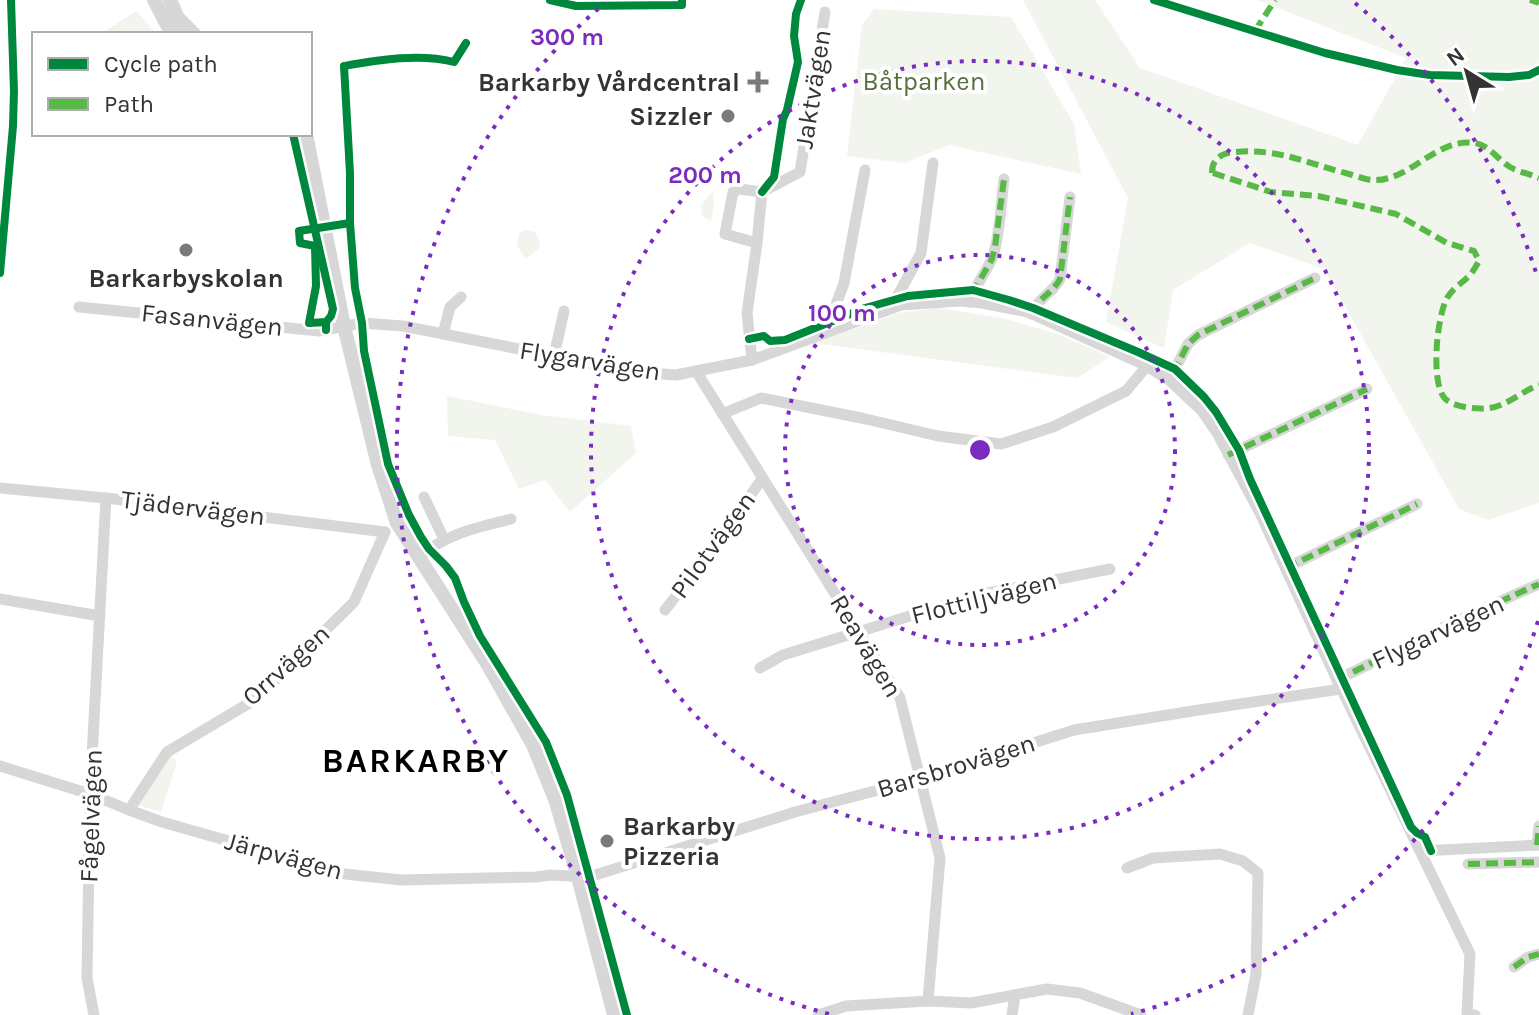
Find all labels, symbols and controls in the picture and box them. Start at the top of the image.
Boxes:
text: 300 m [530,23,604,51]
street label: Jaktvägen [788,27,838,151]
legend [32,32,312,136]
north arrow [1427,32,1507,112]
text: N [1441,42,1470,72]
text: Cycle path [104,50,218,78]
park label: Båtparken [863,66,985,97]
place label: Barkarby Vårdcentral [478,67,740,98]
marker: Barkarby Vårdcentral [747,71,769,93]
text: Path [104,90,154,118]
place label: Sizzler [629,101,713,132]
marker: Sizzler [719,107,737,125]
text: 200 m [668,161,742,189]
marker: Barkarbyskolan [177,241,195,259]
place label: Barkarbyskolan [88,263,284,294]
street label: Fasanvägen [140,297,284,343]
text: 100 m [808,299,876,327]
street label: Flygarvägen [517,335,663,387]
centre of rings [966,436,994,464]
street label: Tjädervägen [119,484,267,532]
street label: Pilotvägen [664,486,762,604]
street label: Flottiljvägen [908,565,1060,631]
street label: Flygarvägen [1367,588,1509,676]
street label: Reavägen [823,589,909,703]
street label: Orrvägen [236,618,336,712]
street label: Barsbrovägen [873,727,1039,805]
district label: BARKARBY [322,741,510,781]
street label: Fågelvägen [73,749,109,883]
place label: Barkarby Pizzeria [623,811,735,872]
street label: Järpvägen [222,825,346,887]
marker: Barkarby Pizzeria [598,832,616,850]

